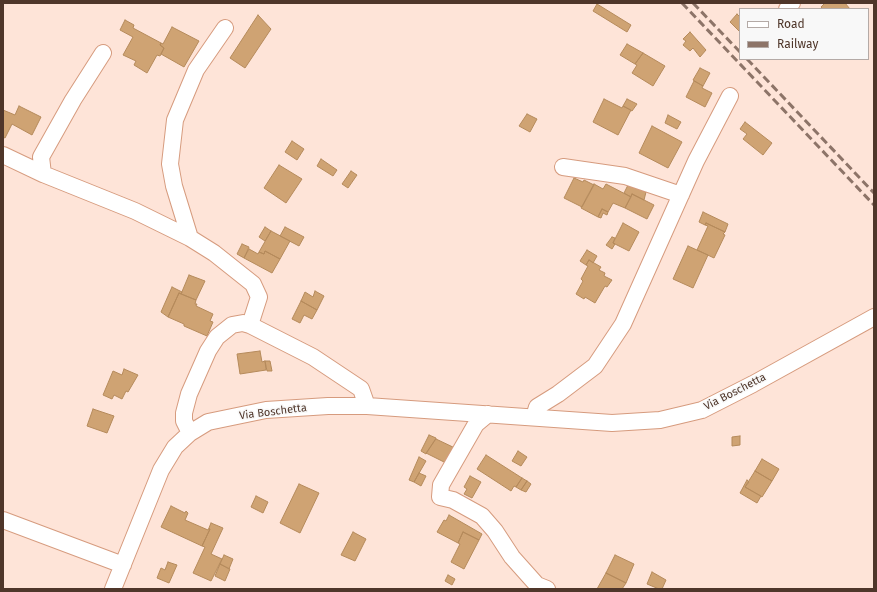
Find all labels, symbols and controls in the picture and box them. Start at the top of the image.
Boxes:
legend [739,8,869,60]
text: Road [777,17,805,31]
text: Railway [777,37,818,51]
street label: Via Boschetta [702,371,768,413]
street label: Via Boschetta [238,401,308,423]

